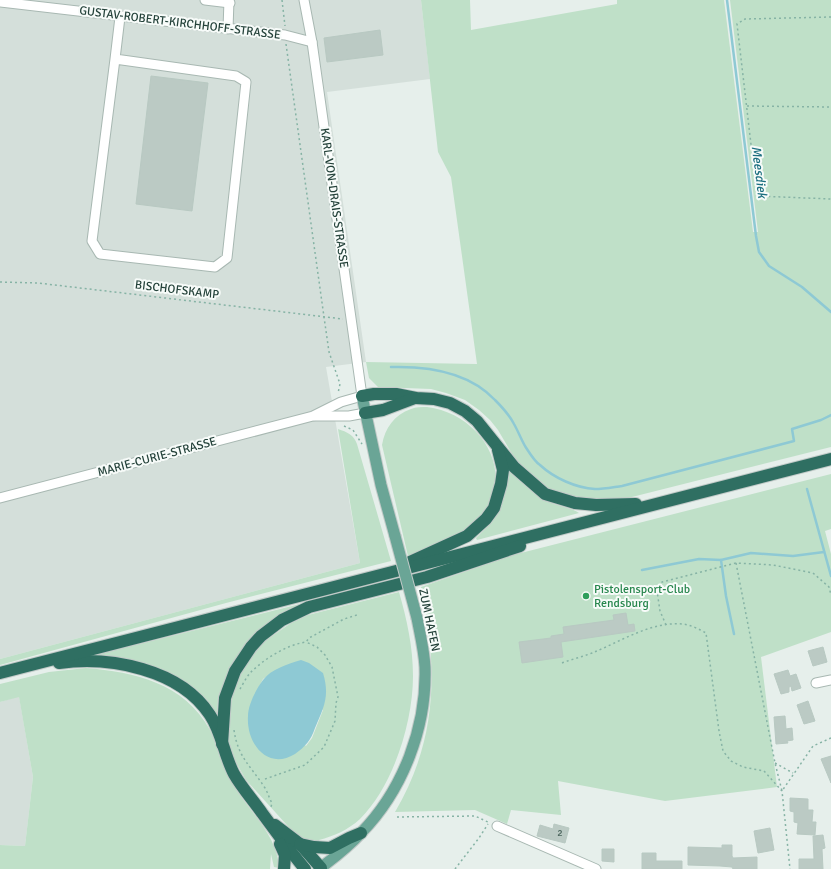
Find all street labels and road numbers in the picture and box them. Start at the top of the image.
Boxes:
street label: GUSTAV-ROBERT-KIRCHHOFF-STRASSE [78,3,282,43]
street label: KARL-VON-DRAIS-STRASSE [317,127,351,269]
street label: BISCHOFSKAMP [134,277,220,303]
street label: MARIE-CURIE-STRASSE [96,434,218,480]
street label: ZUM HAFEN [415,587,443,653]

